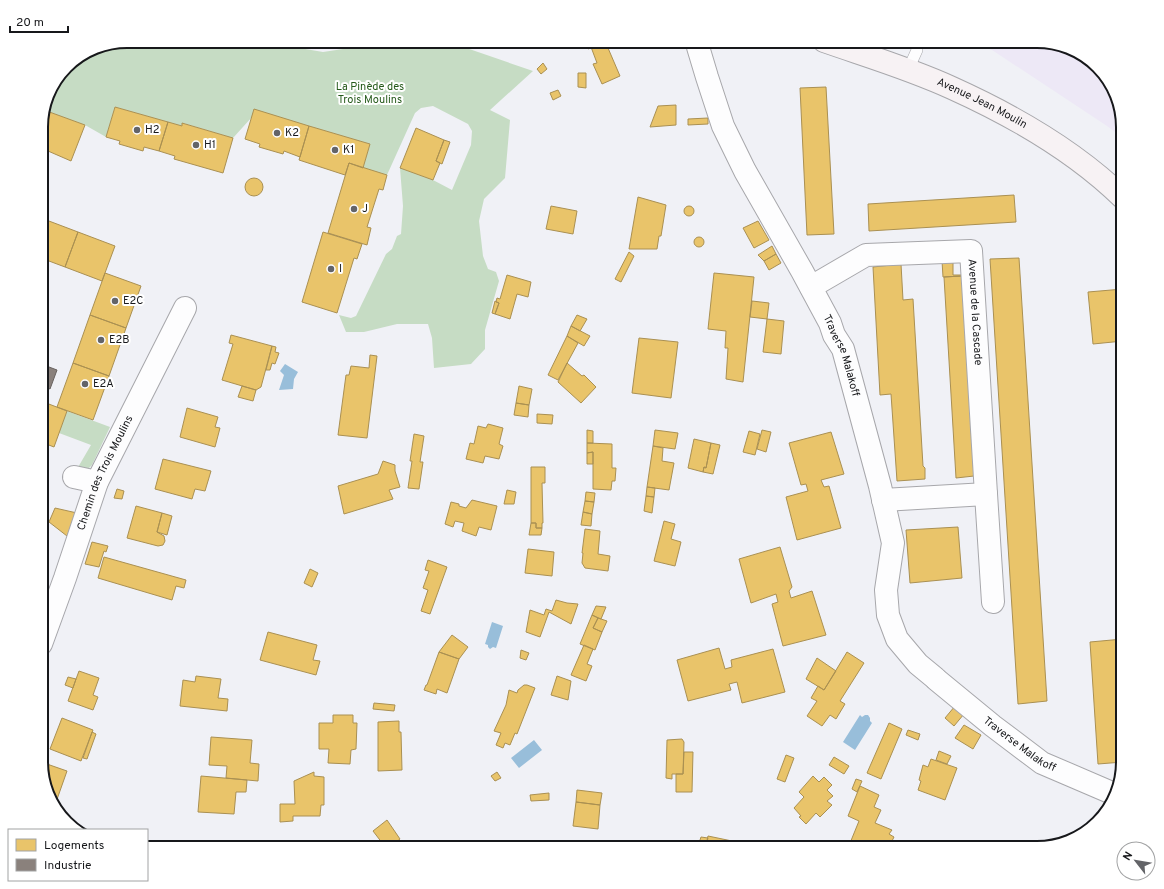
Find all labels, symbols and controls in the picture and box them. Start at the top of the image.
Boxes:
scale bar [10,8,68,34]
text: 20 m [16,15,44,31]
street label: Avenue Jean Moulin [935,75,1030,132]
park label: La Pinède des Trois Moulins [336,80,404,107]
place label: H2 [145,123,159,137]
marker: H2 [132,125,142,135]
place label: K2 [285,126,299,140]
marker: K2 [272,128,282,138]
place label: H1 [204,138,216,152]
marker: H1 [191,140,201,150]
place label: K1 [343,143,354,157]
marker: K1 [330,145,340,155]
place label: J [362,202,368,216]
marker: J [349,204,359,214]
street label: Avenue de la Cascade [964,258,985,366]
place label: I [339,262,342,276]
marker: I [326,264,336,274]
place label: E2C [123,294,143,308]
marker: E2C [110,296,120,306]
street label: Traverse Malakoff [820,312,863,399]
place label: E2B [109,333,130,347]
marker: E2B [96,335,106,345]
place label: E2A [93,377,114,391]
marker: E2A [80,379,90,389]
street label: Chemin des Trois Moulins [74,413,137,532]
street label: Traverse Malakoff [980,714,1059,775]
legend [8,829,148,881]
text: Logements [44,838,104,854]
north arrow [1116,841,1156,881]
text: N [1120,849,1136,863]
text: Industrie [44,858,92,874]

